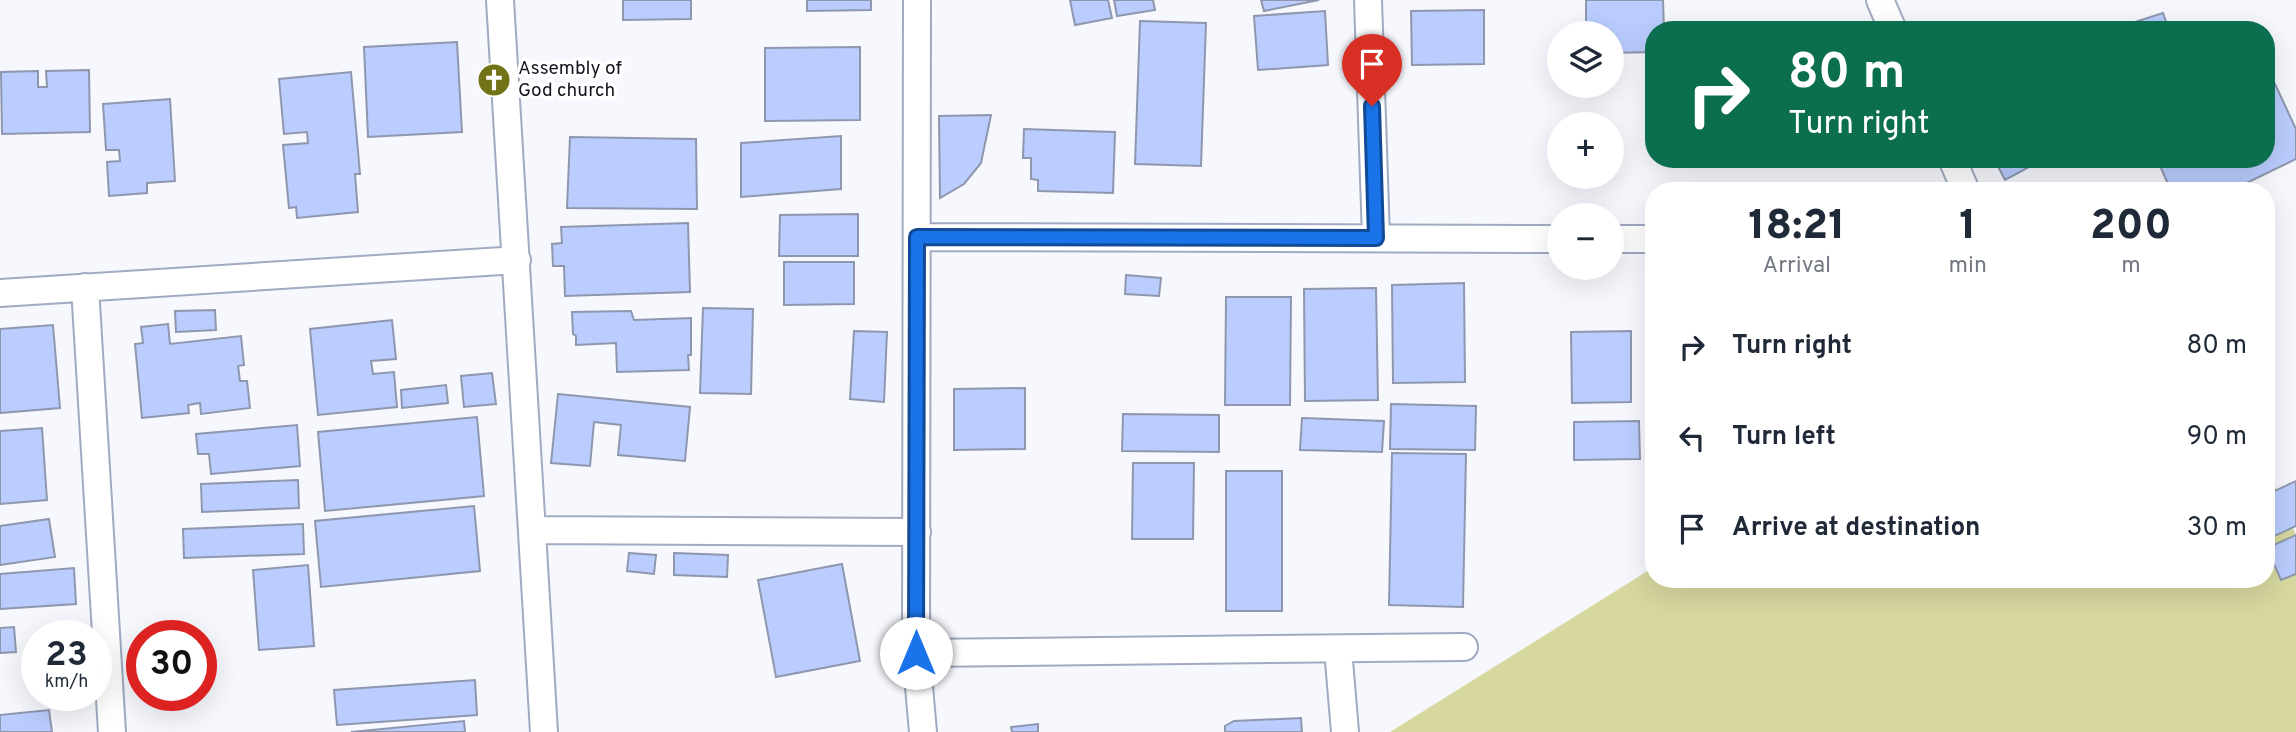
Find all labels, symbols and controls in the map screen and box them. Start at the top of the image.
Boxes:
map controls [1547,21,1624,280]
button: layers [1547,21,1624,98]
pin [1342,34,1402,106]
text: 80 m [1788,44,1905,106]
icon: arrive [1353,45,1391,83]
icon: right [1673,49,1764,140]
place label: Assembly of God church [518,57,623,103]
church icon: Assembly of God church [475,61,513,99]
text: Turn right [1788,105,1930,145]
button: + [1547,112,1624,189]
text: 18:21 [1748,201,1845,254]
text: 1 [1959,201,1976,254]
text: 200 [2090,201,2172,254]
button: − [1547,203,1624,280]
text: Arrival [1763,252,1831,281]
text: min [1949,252,1987,281]
text: m [2121,252,2141,281]
icon: right [1673,328,1711,366]
text: Turn right [1732,330,1852,363]
text: 80 m [2187,330,2247,363]
icon: left [1673,419,1711,457]
text: Turn left [1732,421,1836,454]
text: 90 m [2187,421,2247,454]
icon: arrive [1673,510,1711,548]
text: Arrive at destination [1732,512,1980,545]
text: 30 m [2187,512,2247,545]
position arrow [879,616,953,690]
speed limit sign: 30 [126,620,217,711]
text: 23 [45,634,88,678]
text: km/h [45,671,88,694]

